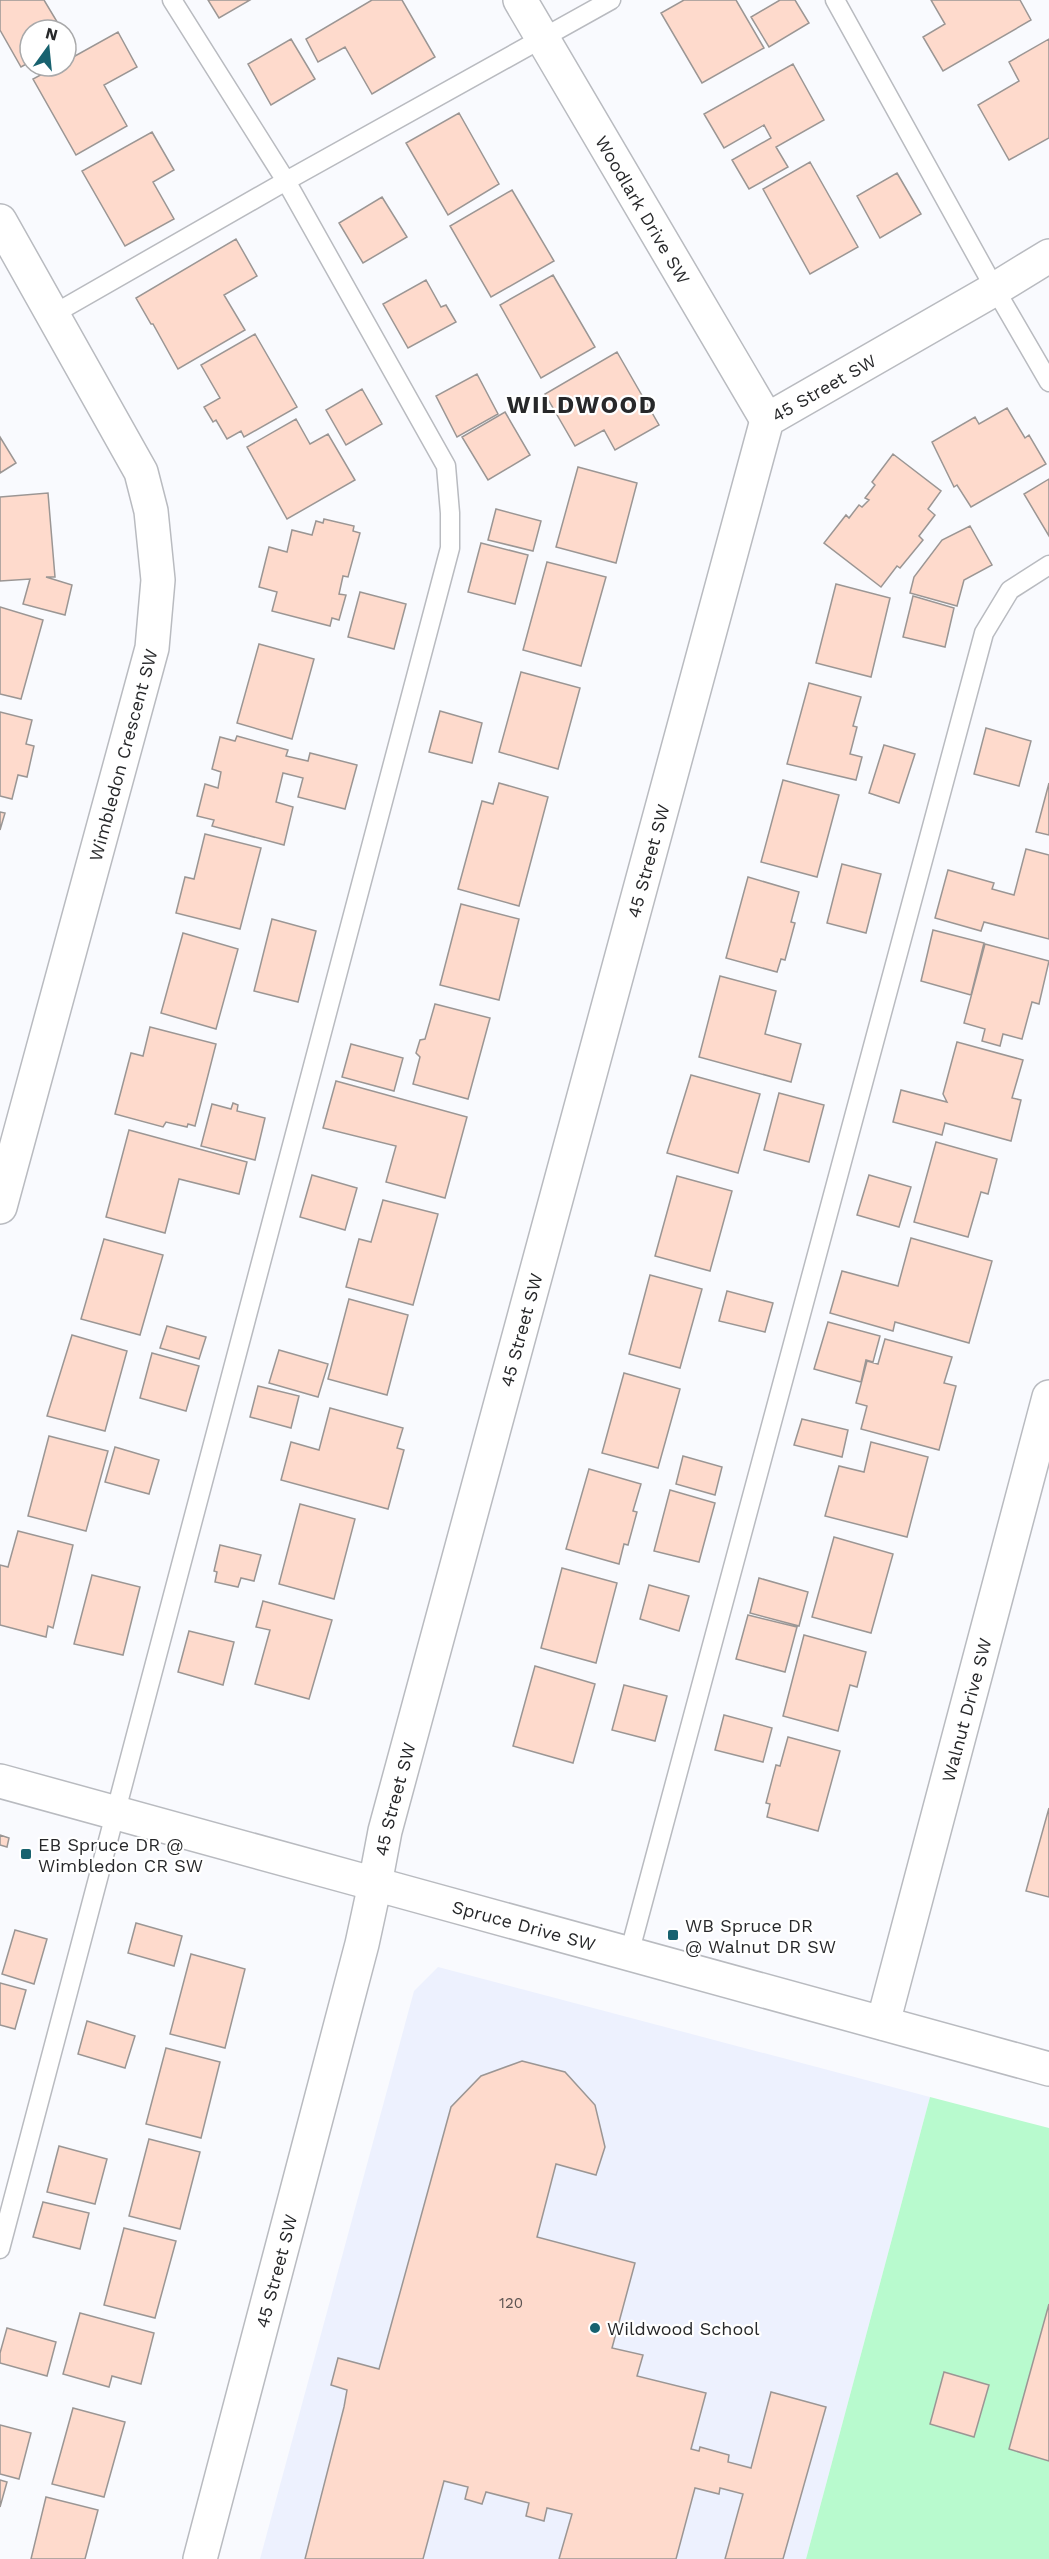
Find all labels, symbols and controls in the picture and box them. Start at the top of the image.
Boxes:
north arrow [18,18,78,78]
text: N [44,23,60,45]
street label: Woodlark Drive SW [591,132,695,287]
street label: 45 Street SW [768,349,880,426]
district label: WILDWOOD [506,391,658,419]
street label: Wimbledon Crescent SW [85,647,161,863]
street label: 45 Street SW [622,802,673,920]
street label: 45 Street SW [495,1271,546,1389]
street label: Walnut Drive SW [937,1636,995,1784]
street label: 45 Street SW [370,1740,419,1858]
place label: EB Spruce DR @ Wimbledon CR SW [38,1834,203,1876]
marker: EB Spruce DR @ Wimbledon CR SW [19,1847,33,1861]
street label: Spruce Drive SW [450,1895,598,1955]
place label: WB Spruce DR @ Walnut DR SW [685,1915,836,1957]
marker: WB Spruce DR @ Walnut DR SW [666,1928,680,1942]
street label: 45 Street SW [251,2212,301,2330]
house number: 120 [499,2294,523,2312]
place label: Wildwood School [607,2318,760,2339]
marker: Wildwood School [588,2321,602,2335]

